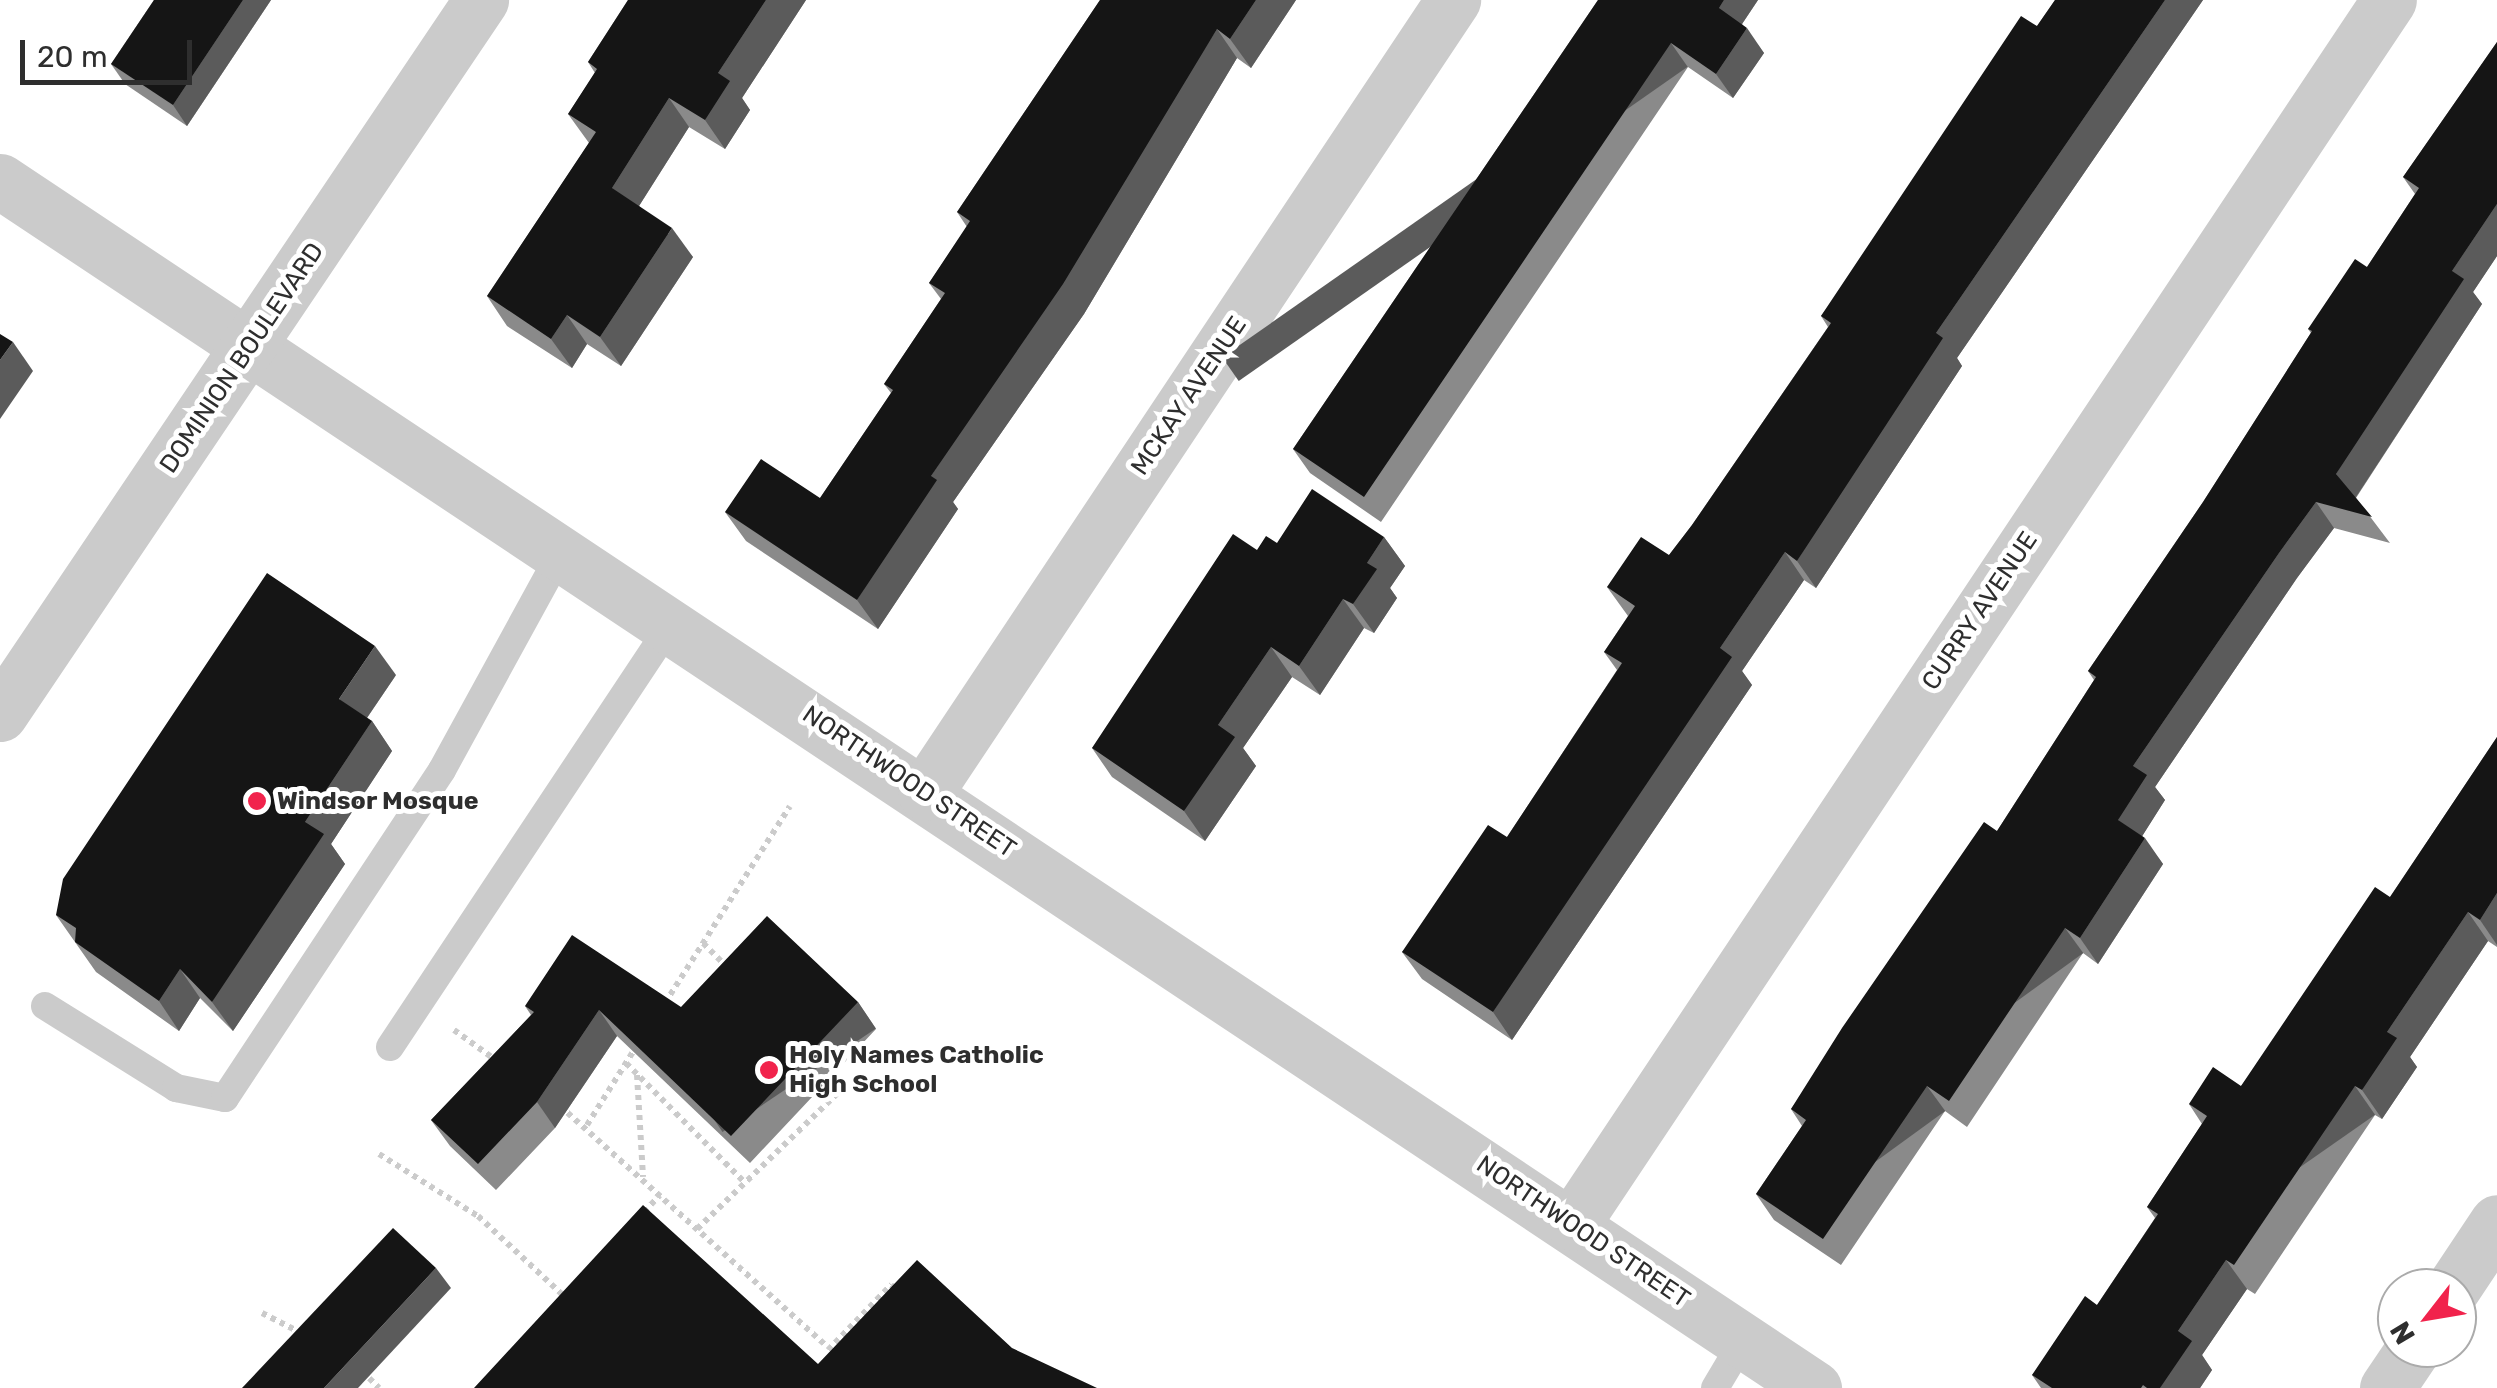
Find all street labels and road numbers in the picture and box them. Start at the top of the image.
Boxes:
street label: DOMINION BOULEVARD [154,237,330,479]
street label: MCKAY AVENUE [1125,311,1253,481]
street label: CURRY AVENUE [1916,526,2044,696]
street label: NORTHWOOD STREET [797,699,1021,865]
street label: NORTHWOOD STREET [1471,1149,1695,1315]

